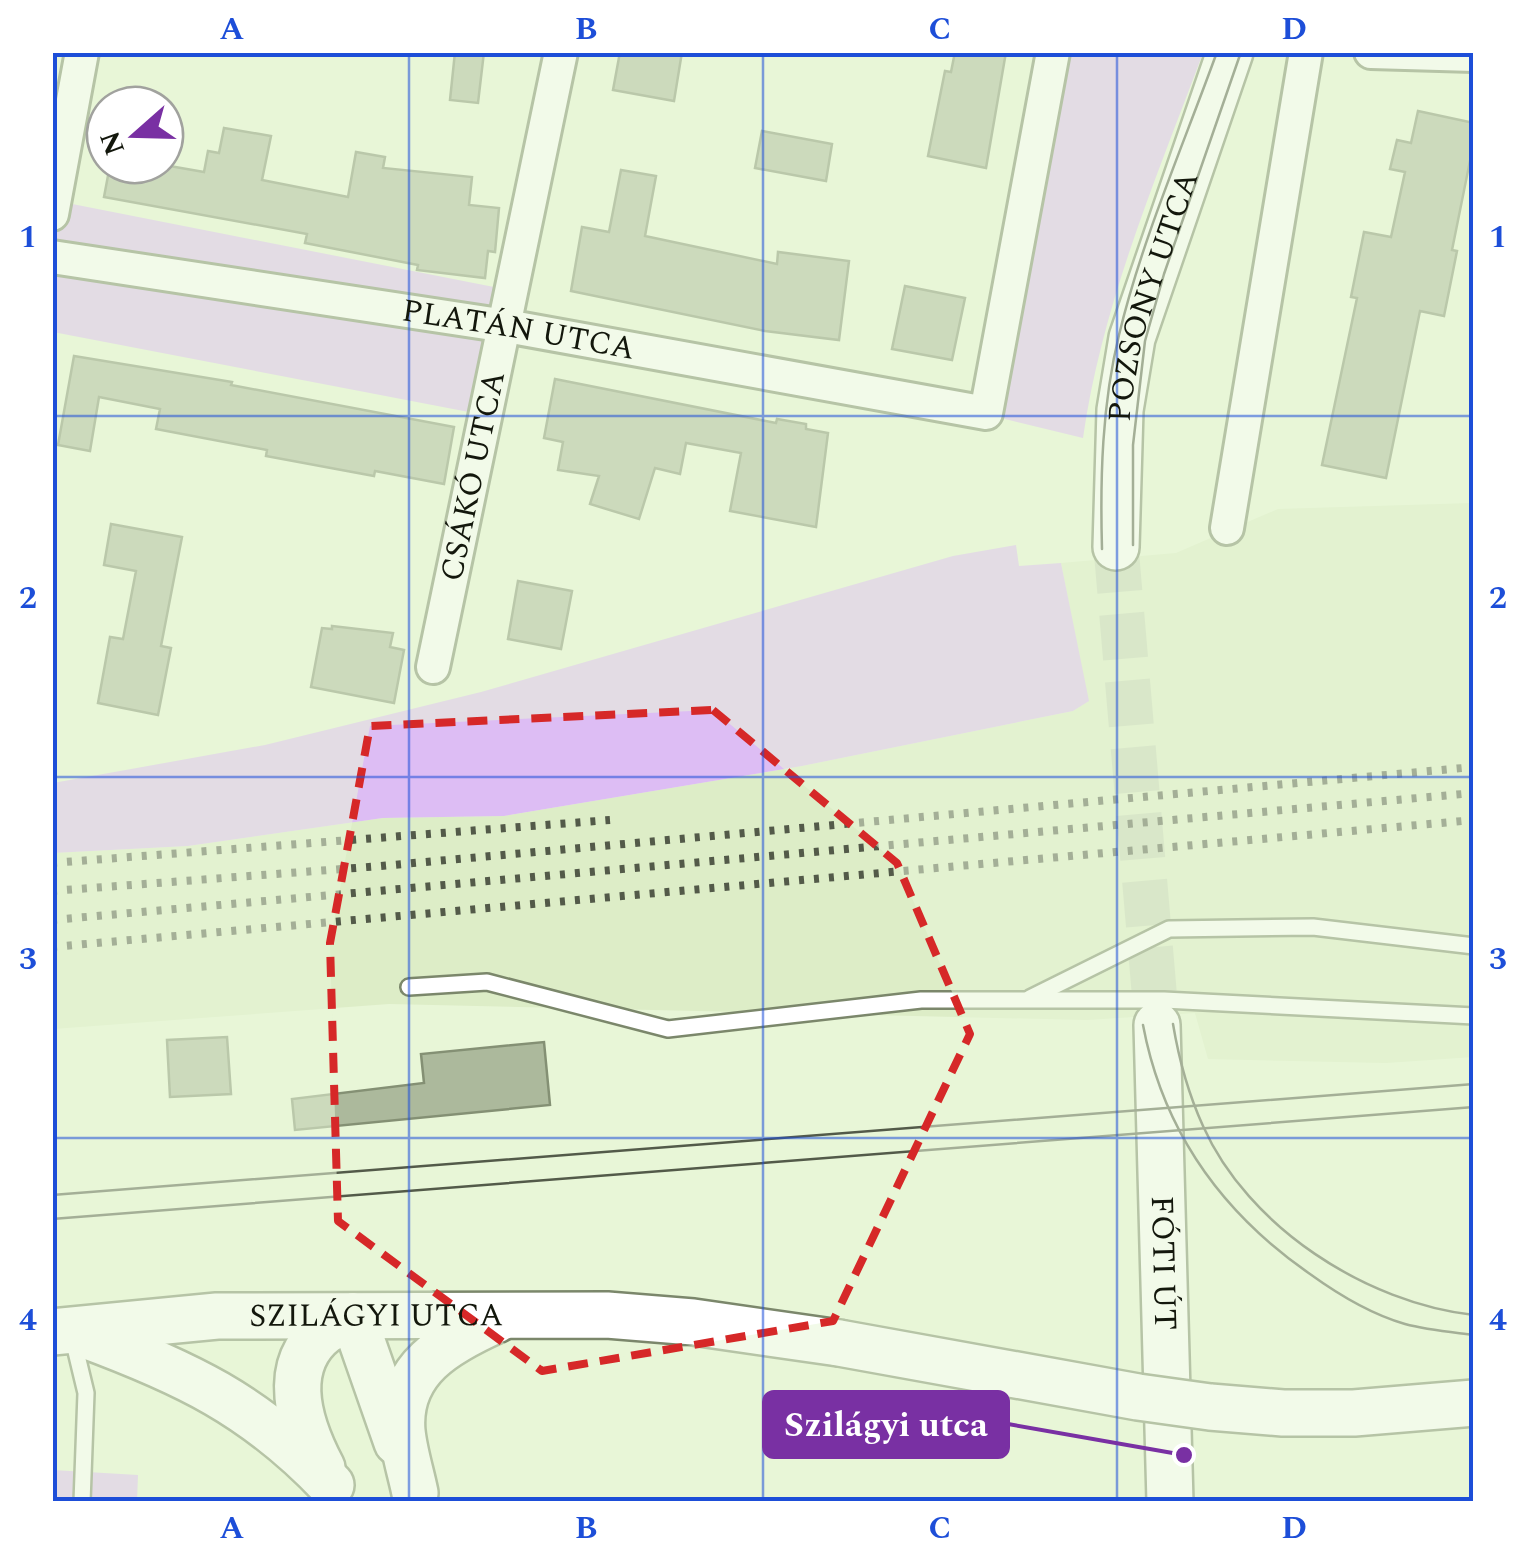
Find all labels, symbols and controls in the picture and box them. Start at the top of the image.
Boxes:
text: A [220,5,245,54]
text: B [575,5,597,54]
text: C [929,5,951,54]
text: D [1281,5,1307,54]
north arrow [85,85,185,185]
text: N [89,125,137,161]
street label: POZSONY UTCA [1095,165,1212,423]
text: 1 [19,213,37,262]
text: 1 [1489,213,1507,262]
street label: PLATÁN UTCA [399,286,639,373]
street label: CSÁKÓ UTCA [427,367,518,586]
text: 2 [19,574,37,623]
text: 2 [1489,574,1507,623]
text: 3 [19,935,37,984]
text: 3 [1489,935,1507,984]
street label: FÓTI ÚT [1137,1195,1190,1331]
street label: SZILÁGYI UTCA [249,1291,503,1340]
text: 4 [19,1296,37,1345]
text: 4 [1489,1296,1507,1345]
callout: Szilágyi utca [764,1392,1008,1457]
text: Szilágyi utca [784,1399,988,1452]
text: A [220,1504,245,1553]
text: B [575,1504,597,1553]
text: C [929,1504,951,1553]
text: D [1281,1504,1307,1553]

